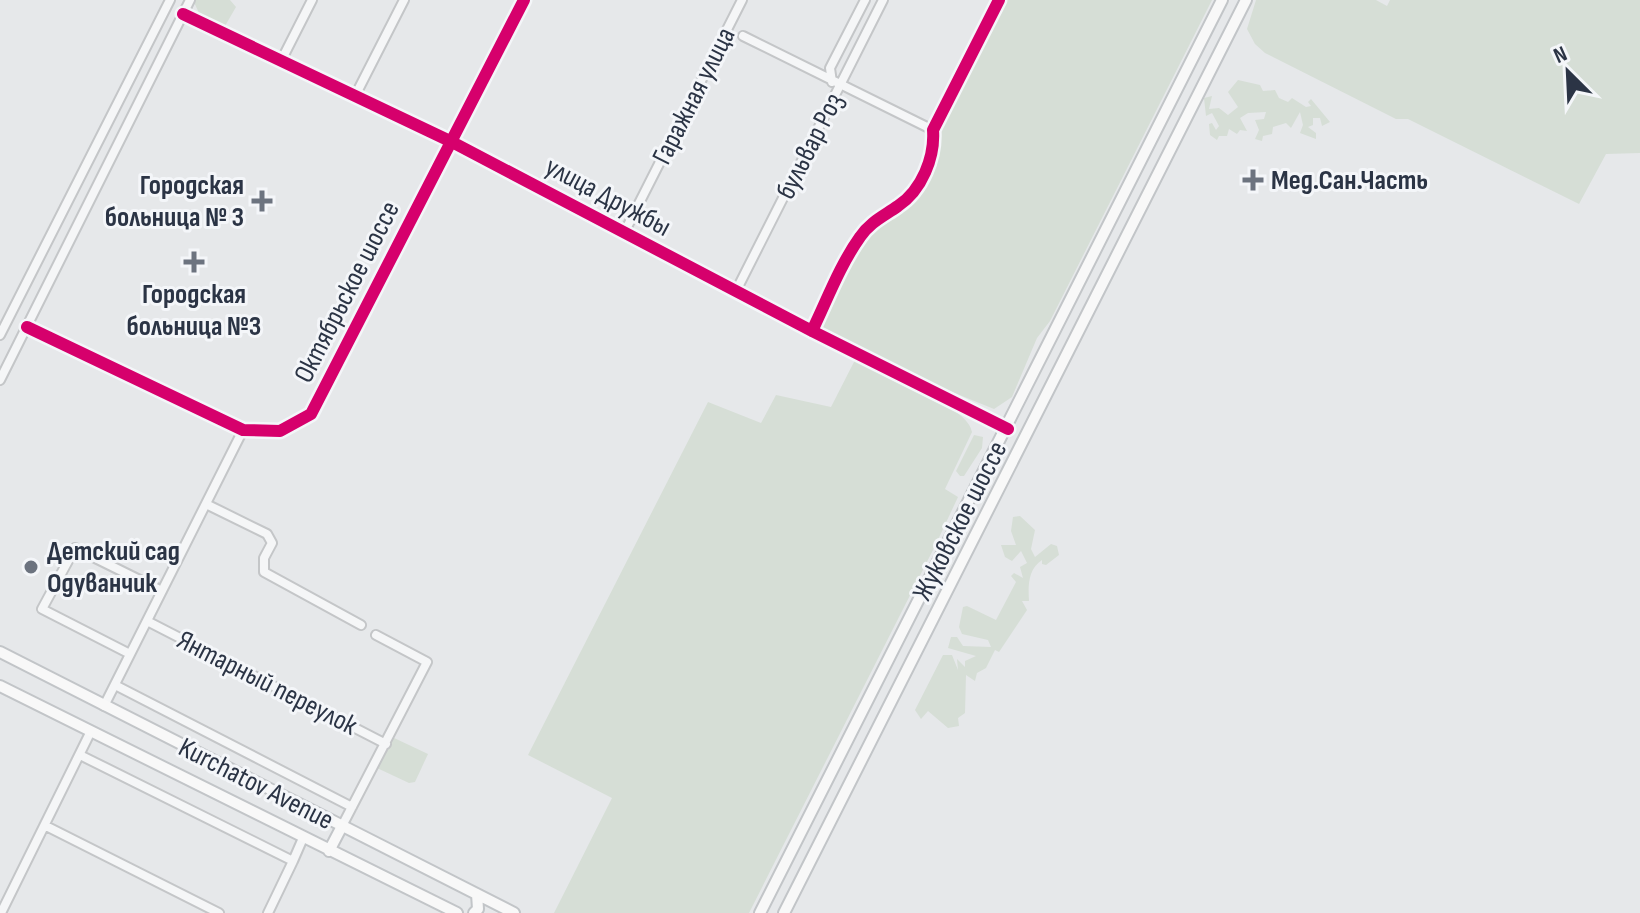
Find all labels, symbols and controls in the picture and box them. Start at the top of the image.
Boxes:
street label: Гаражная улица [645,22,743,170]
north arrow [1528,32,1608,112]
text: N [1550,40,1571,70]
street label: бульвар Роз [769,87,851,205]
street label: улица Дружбы [540,150,676,244]
place label: Мед.Сан.Часть [1271,164,1428,197]
place label: Городская больница № 3 [105,169,244,234]
marker: Мед.Сан.Часть [1242,169,1264,191]
marker: Городская больница № 3 [251,190,273,212]
street label: Октябрьское шоссе [287,196,407,388]
marker: Городская больница №3 [183,251,205,273]
place label: Городская больница №3 [127,278,261,343]
street label: Жуковское шоссе [906,436,1014,606]
place label: Детский сад Одуванчик [47,535,180,600]
marker: Детский сад Одуванчик [22,558,40,576]
street label: Янтарный переулок [171,623,363,743]
street label: Kurchatov Avenue [173,731,339,837]

